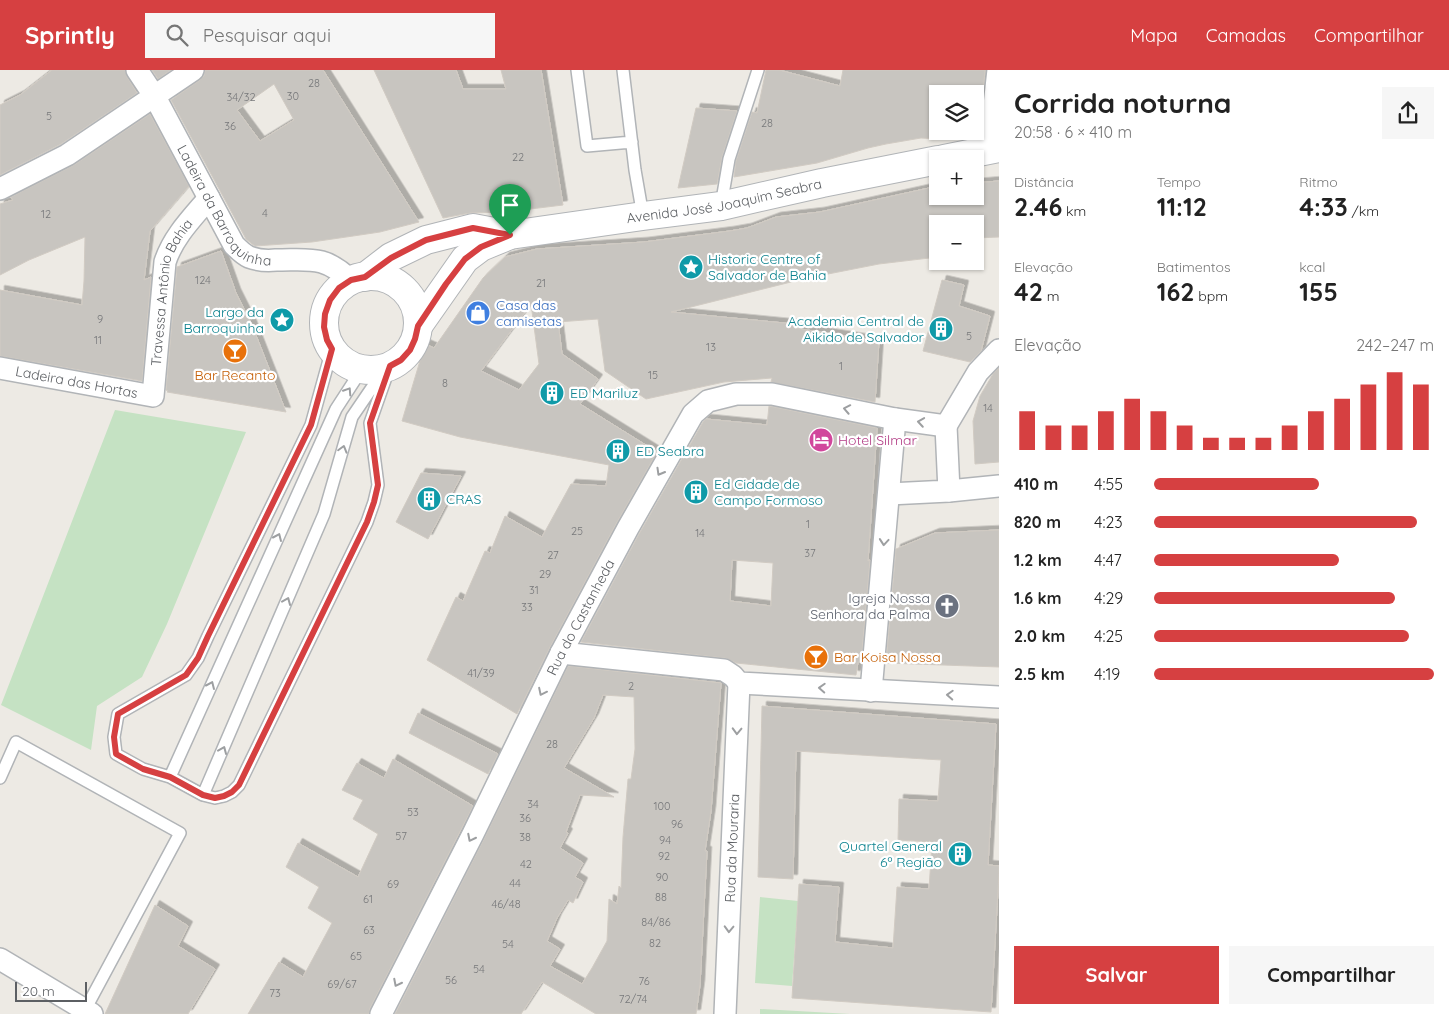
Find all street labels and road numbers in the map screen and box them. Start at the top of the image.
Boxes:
street label: Ladeira da Barroquinha [173,142,272,269]
street label: Avenida José Joaquim Seabra [625,174,823,227]
street label: Travessa Antônio Bahia [147,215,197,367]
street label: Ladeira das Hortas [14,362,139,402]
street label: Rua do Castanheda [543,556,619,678]
street label: Rua da Mouraria [721,793,743,903]

